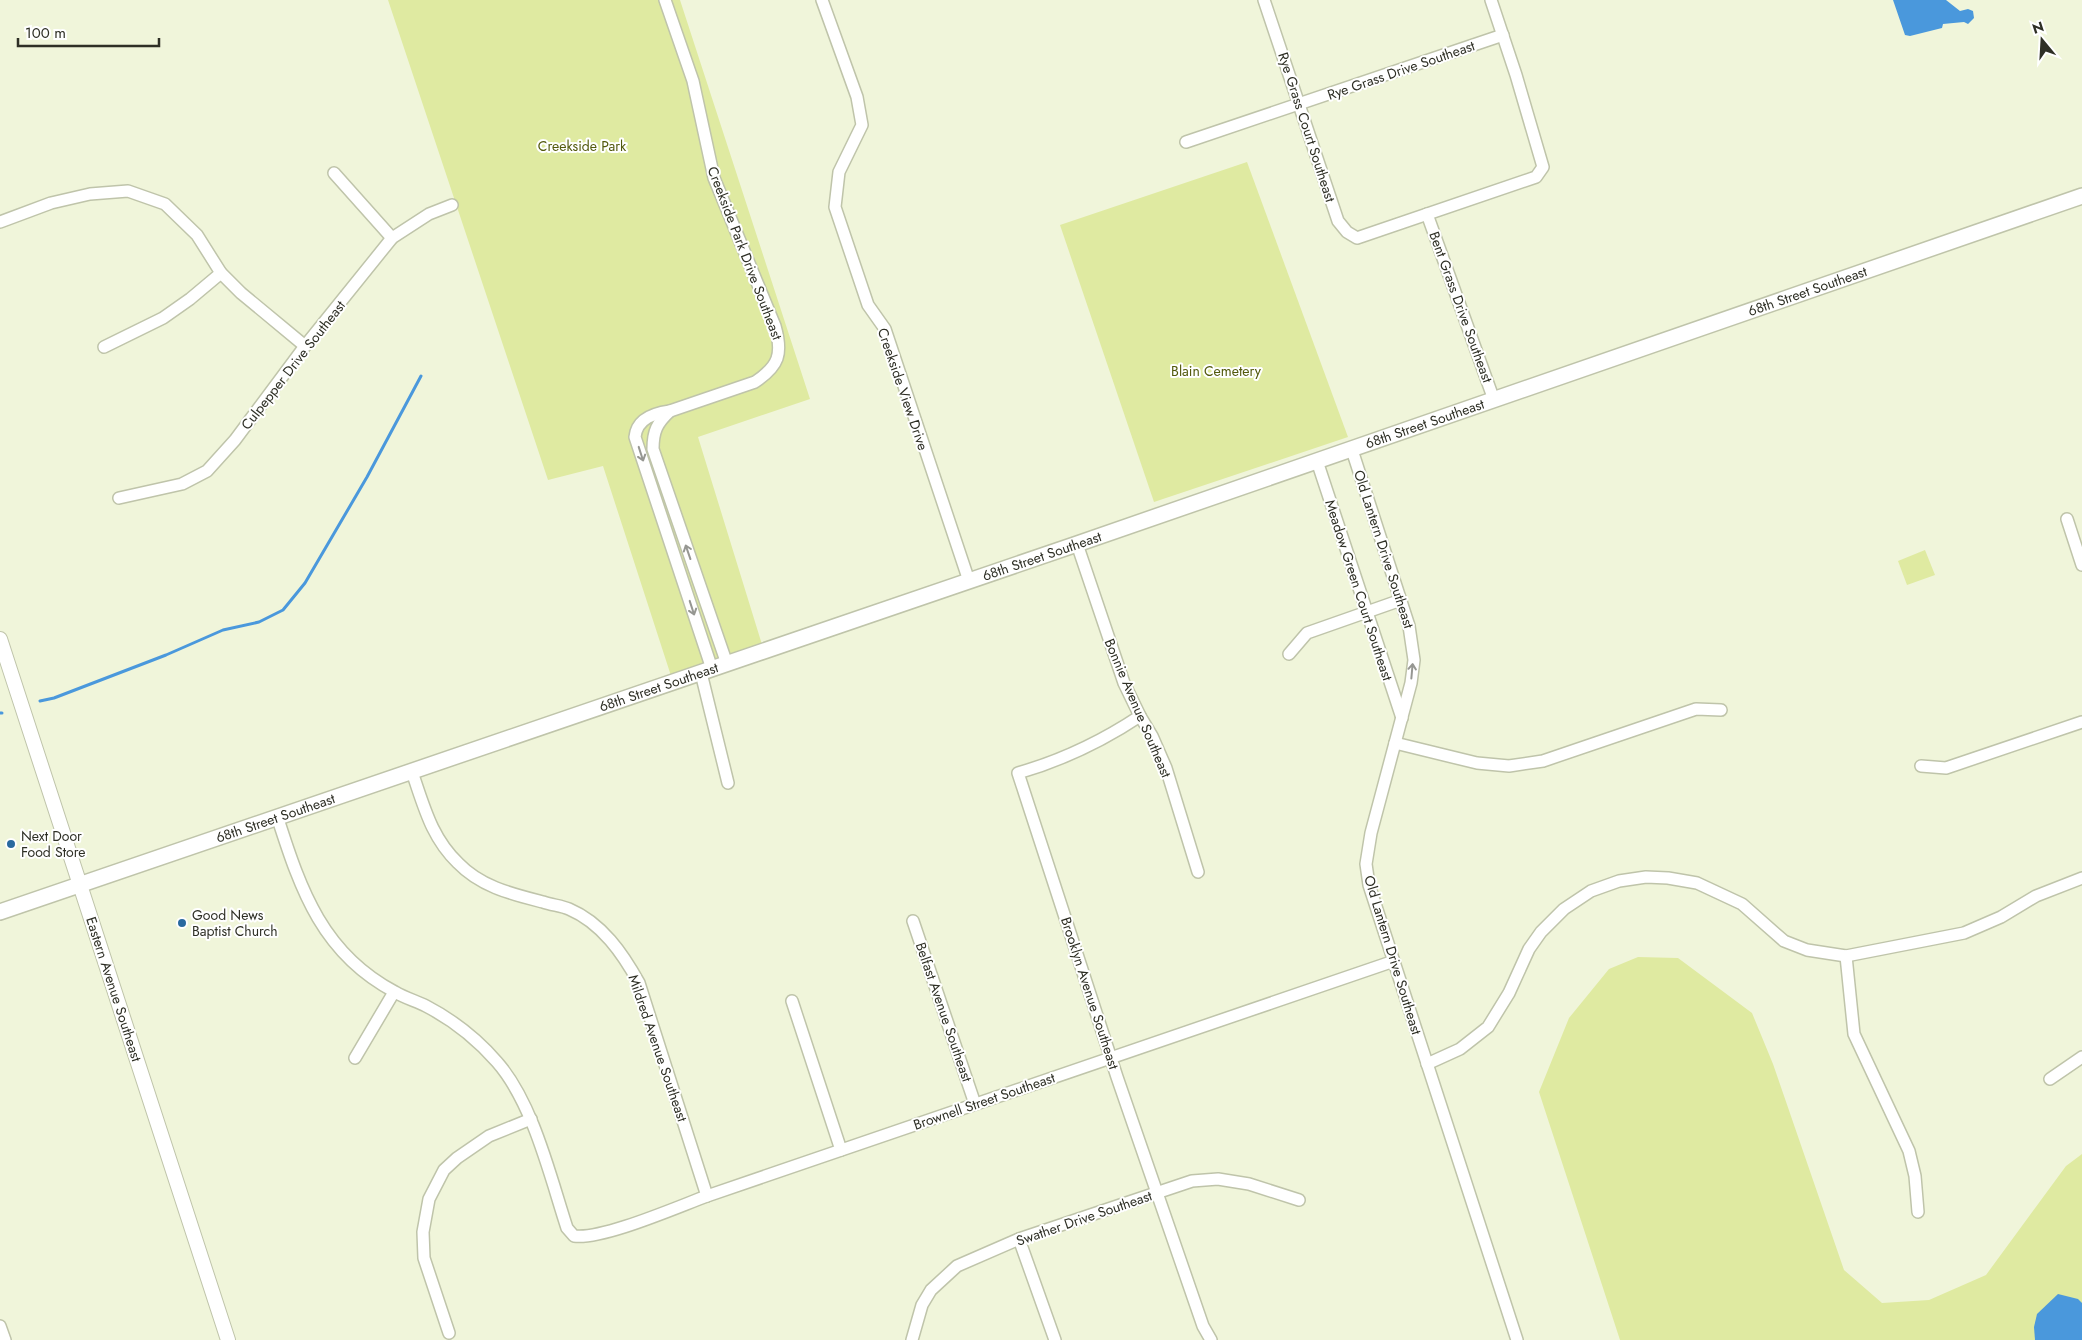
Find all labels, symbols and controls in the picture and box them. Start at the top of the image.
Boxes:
scale bar [18,15,159,47]
north arrow [2017,15,2067,65]
text: N [2030,16,2046,39]
text: 100 m [25,22,66,44]
street label: Rye Grass Drive Southeast [1325,35,1478,105]
street label: Rye Grass Court Southeast [1273,50,1341,205]
park label: Creekside Park [538,136,627,156]
street label: Creekside Park Drive Southeast [703,163,788,343]
street label: Bent Grass Drive Southeast [1424,229,1498,386]
street label: 68th Street Southeast [1745,261,1870,321]
street label: Culpepper Drive Southeast [236,296,350,434]
street label: Creekside View Drive [873,325,933,453]
park label: Blain Cemetery [1171,361,1262,381]
street label: 68th Street Southeast [1362,394,1487,453]
one-way arrow [636,446,646,462]
street label: Old Lantern Drive Southeast [1349,467,1419,631]
street label: Meadow Green Court Southeast [1320,497,1398,684]
street label: 68th Street Southeast [980,526,1105,586]
one-way arrow [683,545,692,560]
one-way arrow [688,600,697,615]
street label: Bonnie Avenue Southeast [1100,635,1177,781]
street label: 68th Street Southeast [596,657,721,717]
one-way arrow [1408,664,1417,680]
street label: 68th Street Southeast [213,788,338,848]
place label: Next Door Food Store [21,826,86,862]
marker: Next Door Food Store [5,838,17,850]
street label: Old Lantern Drive Southeast [1359,873,1427,1038]
place label: Good News Baptist Church [192,905,278,941]
street label: Eastern Avenue Southeast [81,914,147,1065]
street label: Brooklyn Avenue Southeast [1056,914,1124,1072]
marker: Good News Baptist Church [176,917,188,929]
street label: Belfast Avenue Southeast [911,940,977,1085]
street label: Mildred Avenue Southeast [623,972,693,1125]
street label: Brownell Street Southeast [911,1067,1058,1135]
street label: Swather Drive Southeast [1013,1185,1155,1251]

